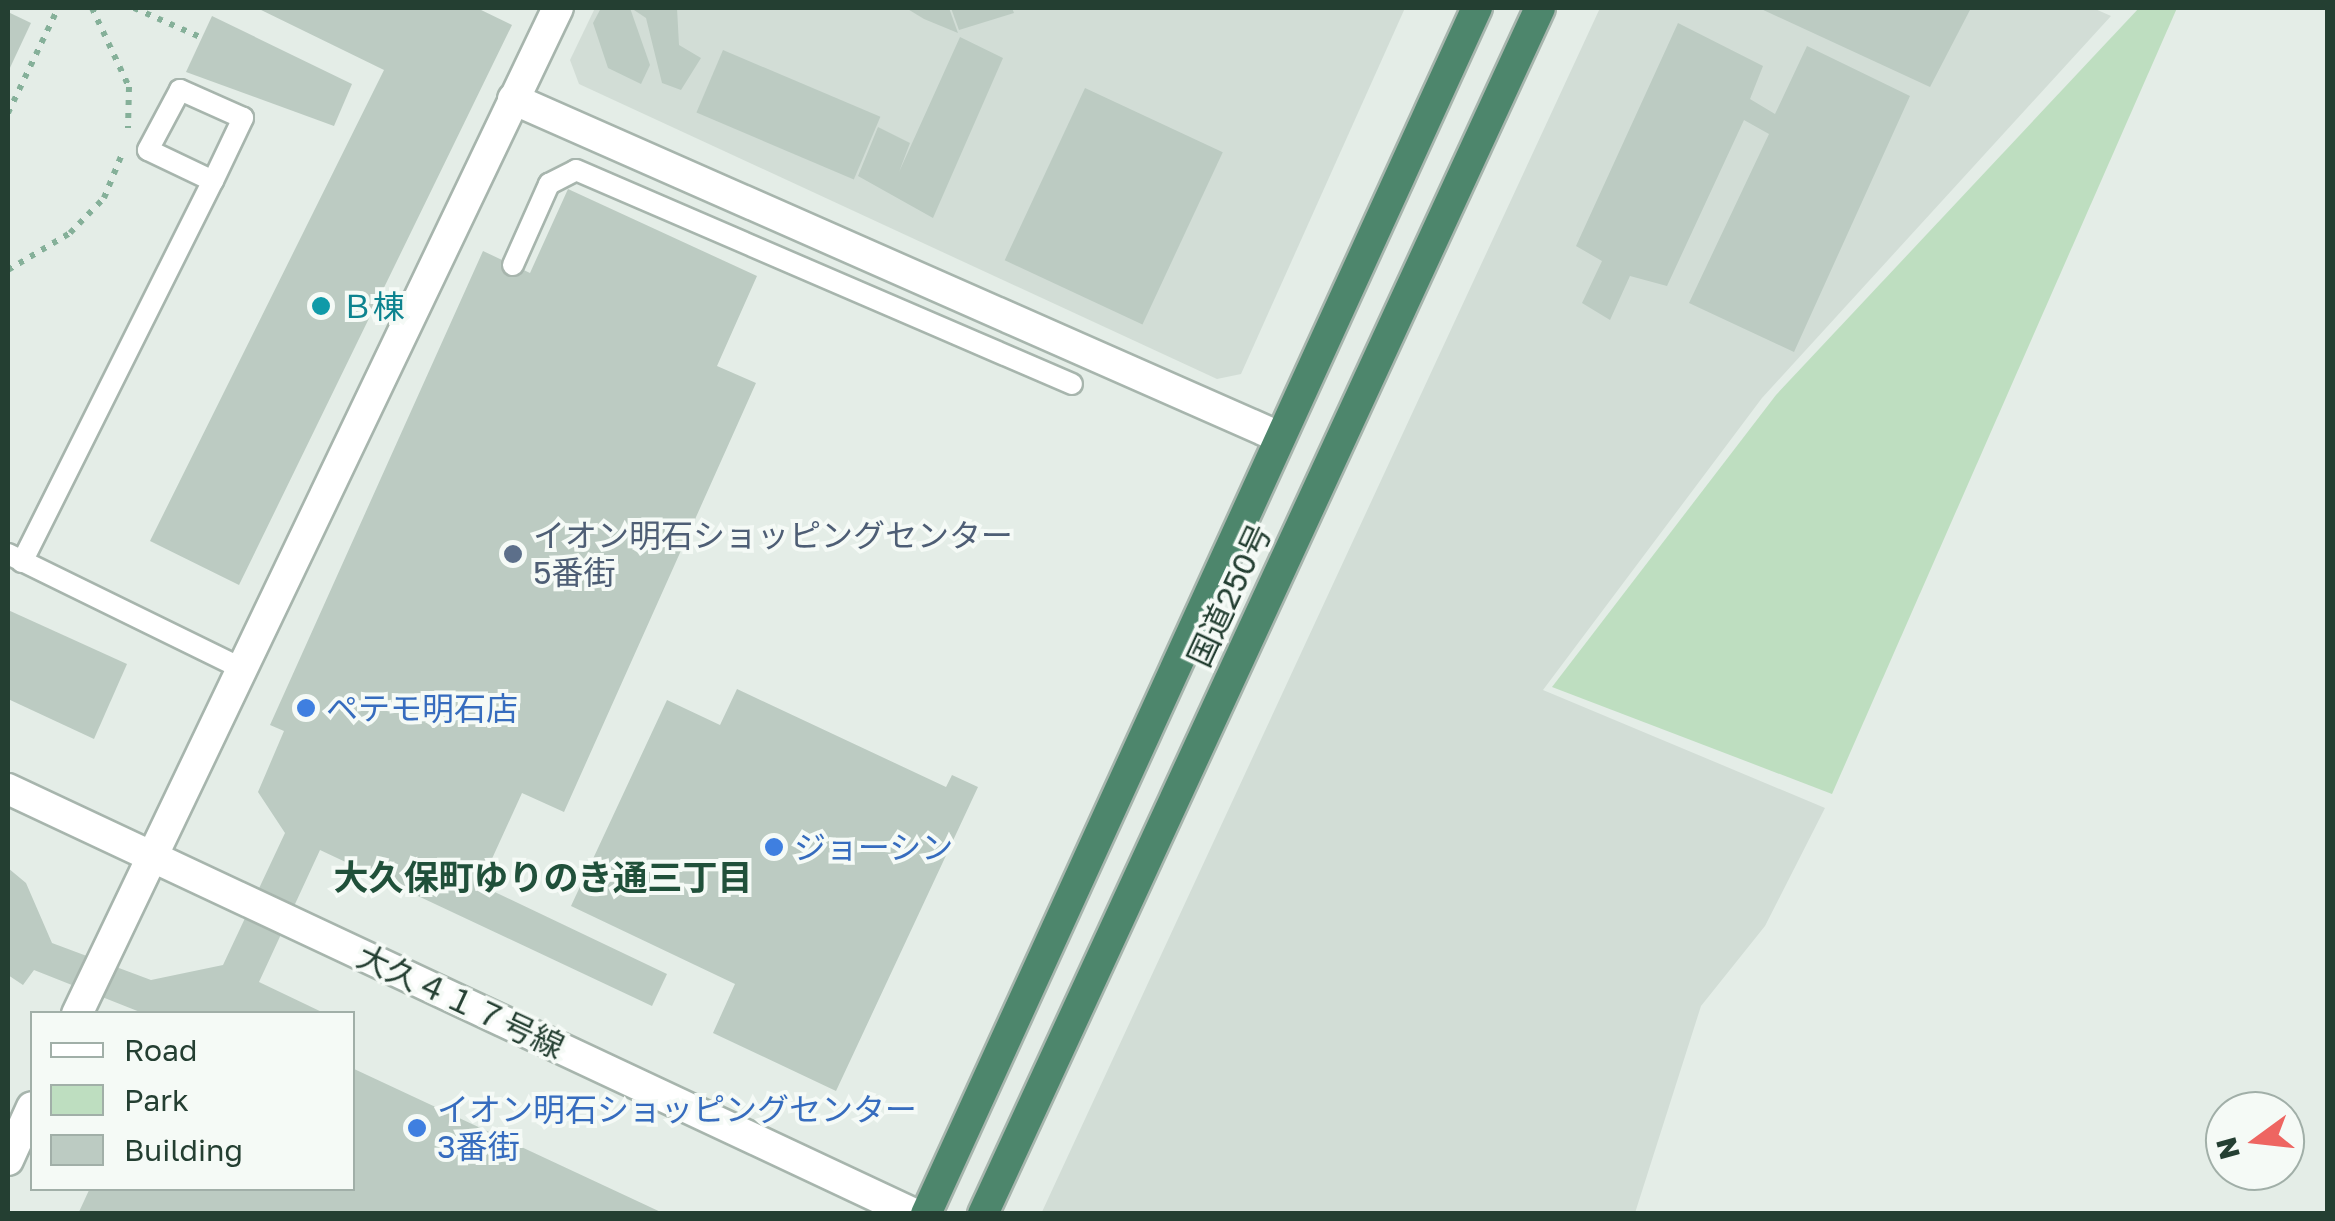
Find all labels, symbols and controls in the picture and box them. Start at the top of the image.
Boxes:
place label: Ｂ棟 [341,287,405,325]
marker: Ｂ棟 [310,295,332,317]
place label: イオン明石ショッピングセンター 5番街 [533,517,1013,592]
street label: 国道250号 [1179,518,1279,672]
marker: イオン明石ショッピングセンター 5番街 [502,543,524,565]
place label: ペテモ明石店 [326,689,518,727]
marker: ペテモ明石店 [295,697,317,719]
place label: ジョーシン [794,828,954,866]
marker: ジョーシン [763,836,785,858]
district label: 大久保町ゆりのき通三丁目 [333,856,753,898]
street label: 大久４１７号線 [351,936,571,1066]
legend [30,1011,355,1191]
text: Road [124,1032,198,1068]
text: Park [124,1082,189,1118]
place label: イオン明石ショッピングセンター 3番街 [437,1091,917,1166]
north arrow [2205,1091,2305,1191]
marker: イオン明石ショッピングセンター 3番街 [406,1117,428,1139]
text: Building [124,1132,243,1168]
text: N [2209,1134,2246,1163]

